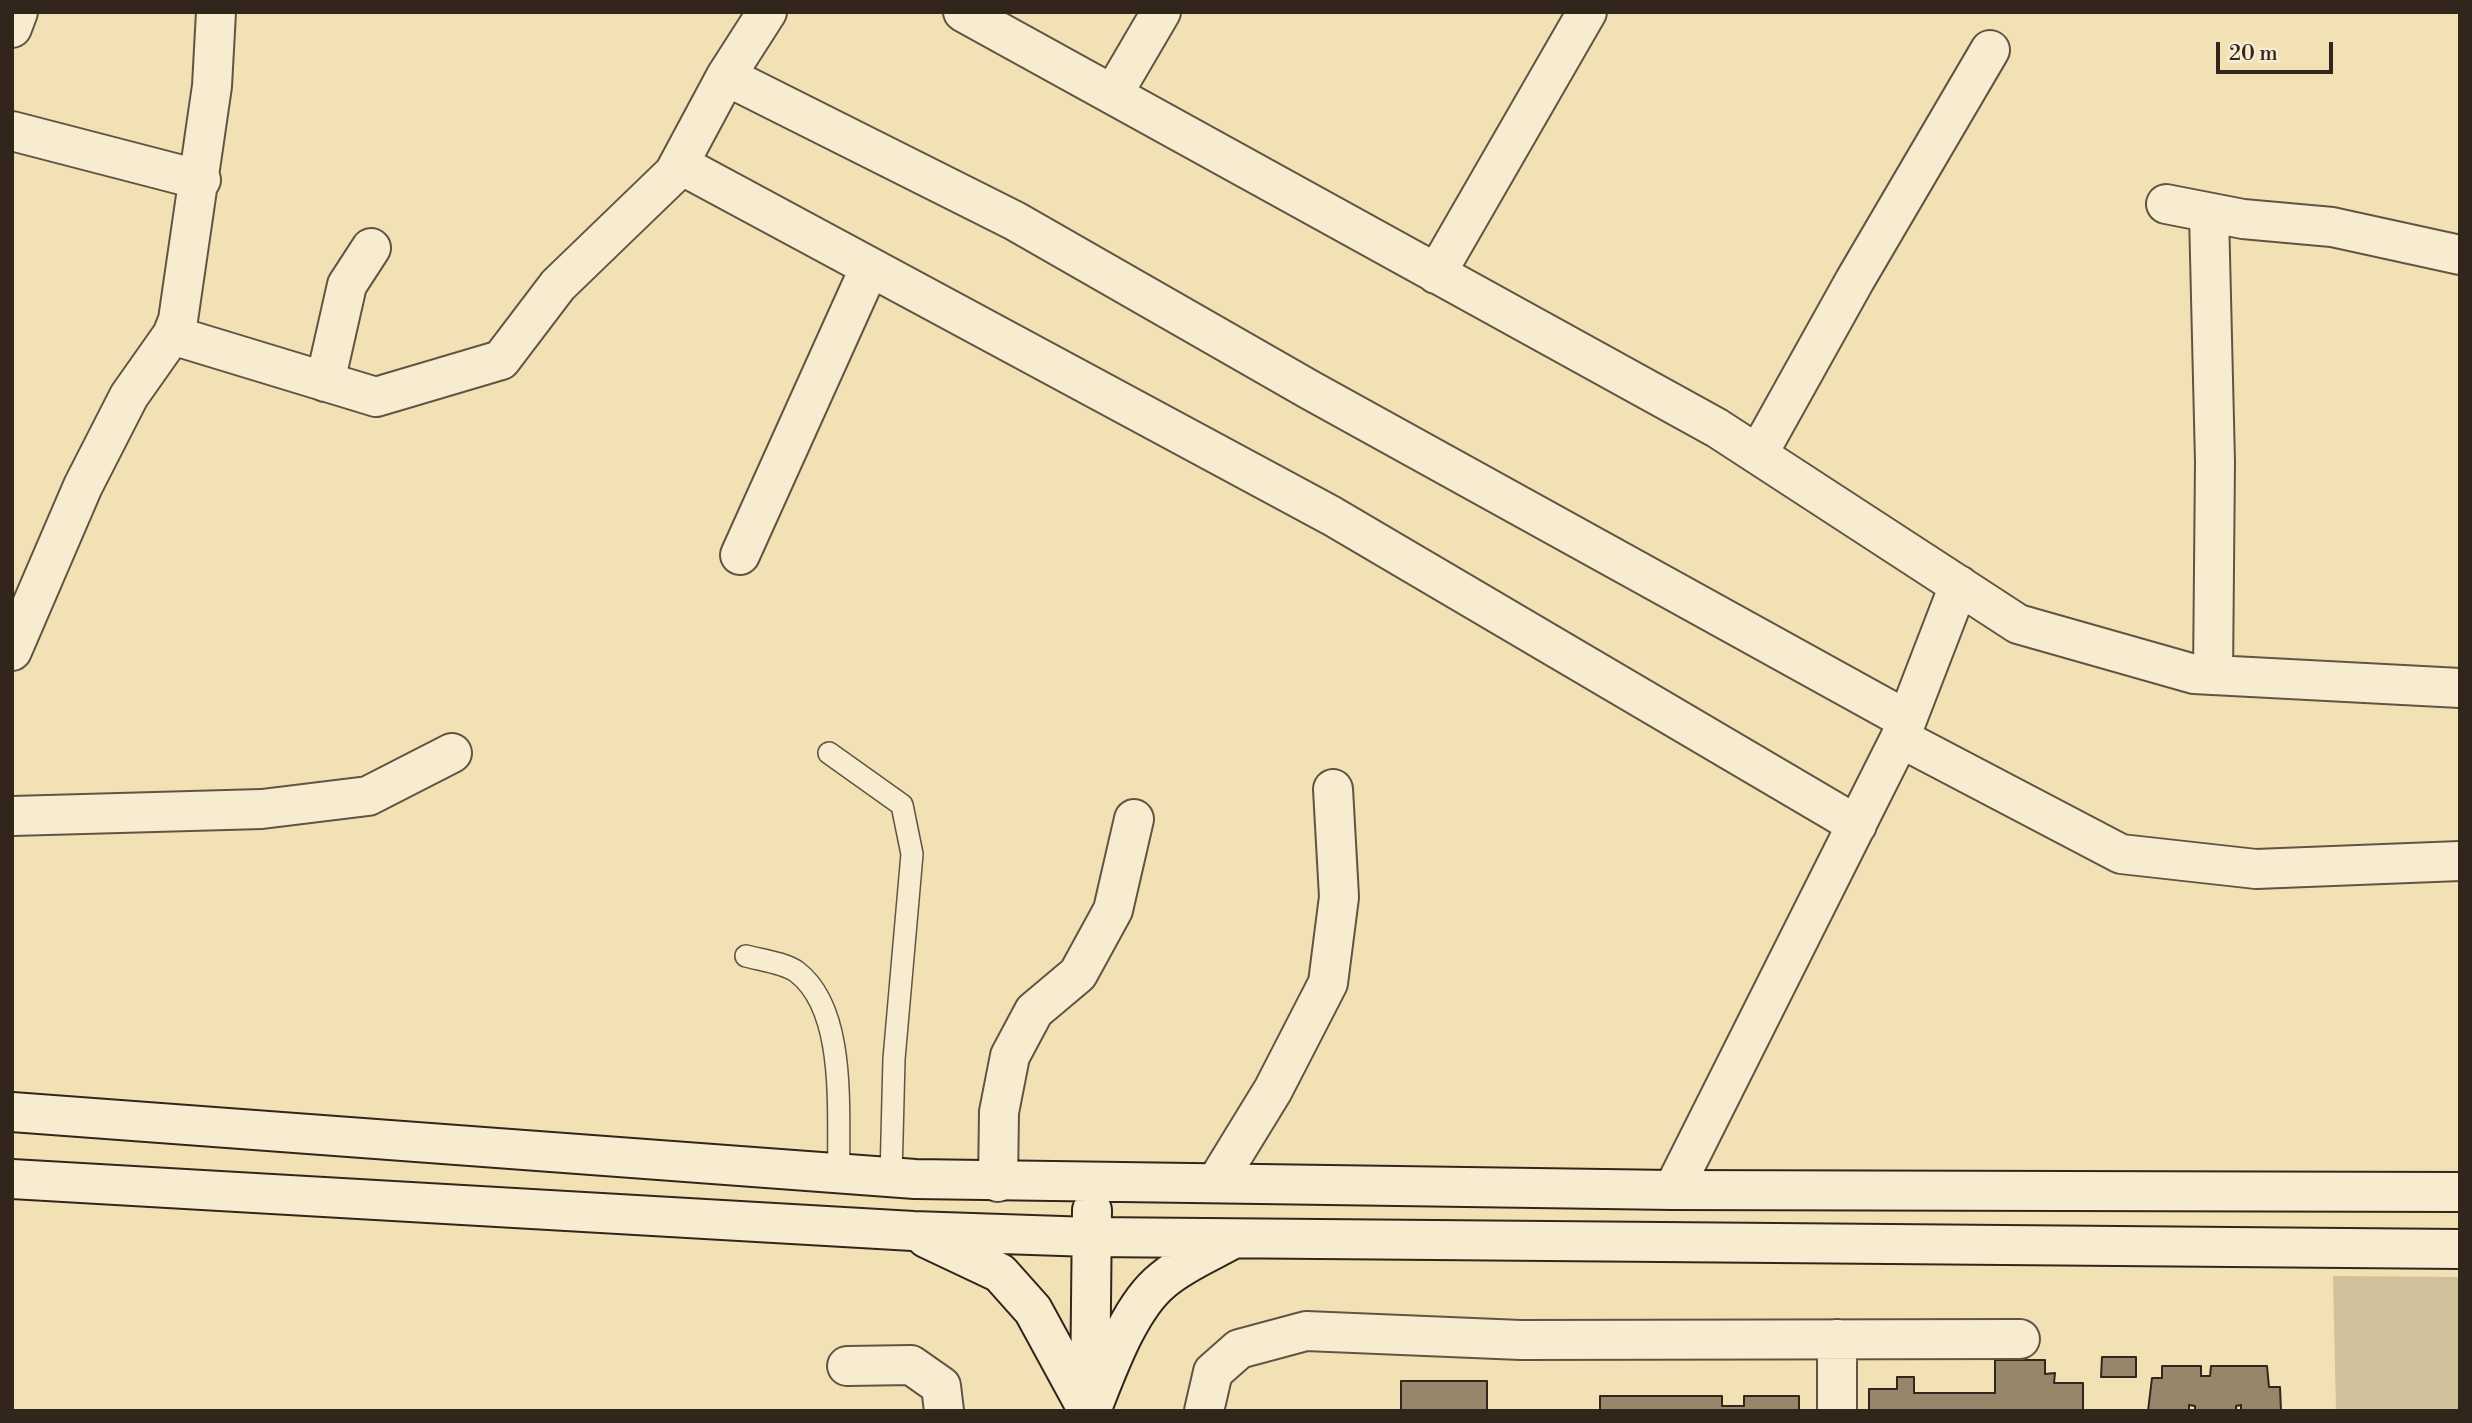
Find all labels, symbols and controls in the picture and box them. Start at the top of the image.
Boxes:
scale bar [2220,28,2337,72]
text: 20 m [2229,41,2278,67]

